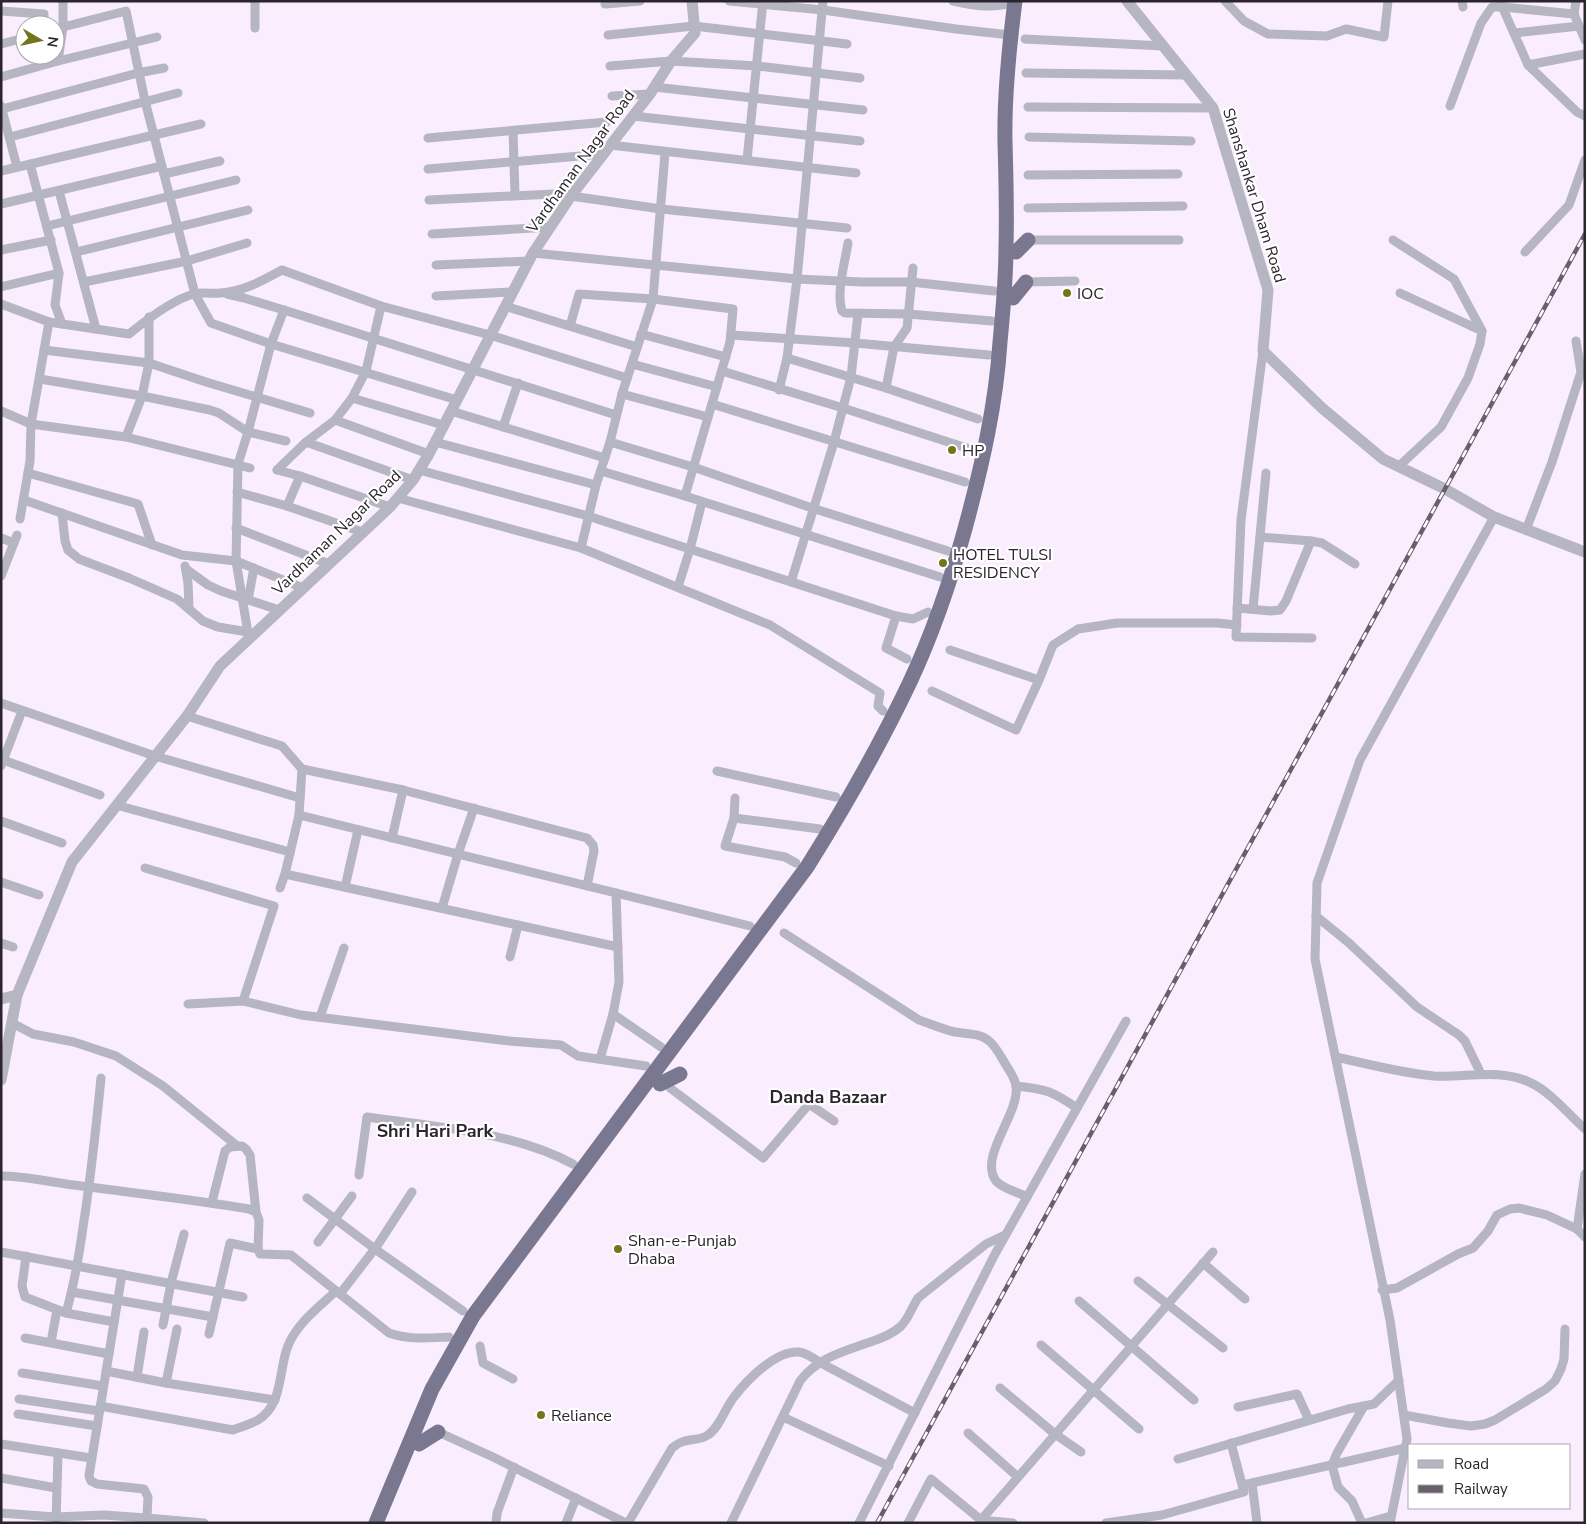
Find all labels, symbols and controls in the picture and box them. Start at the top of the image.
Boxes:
north arrow [15,15,65,65]
text: N [42,35,63,49]
street label: Vardhaman Nagar Road [521,86,640,238]
street label: Shanshankar Dham Road [1217,105,1291,285]
place label: IOC [1077,283,1104,305]
marker: IOC [1061,287,1073,299]
place label: HP [962,440,984,462]
marker: HP [946,444,958,456]
street label: Vardhaman Nagar Road [267,465,406,601]
place label: HOTEL TULSI RESIDENCY [953,544,1052,584]
marker: HOTEL TULSI RESIDENCY [937,557,949,569]
district label: Danda Bazaar [769,1085,887,1109]
district label: Shri Hari Park [377,1119,494,1143]
place label: Shan-e-Punjab Dhaba [628,1230,737,1270]
marker: Shan-e-Punjab Dhaba [612,1243,624,1255]
place label: Reliance [551,1405,612,1427]
marker: Reliance [535,1409,547,1421]
legend [1408,1444,1571,1509]
text: Road [1454,1454,1489,1474]
text: Railway [1454,1479,1508,1499]

